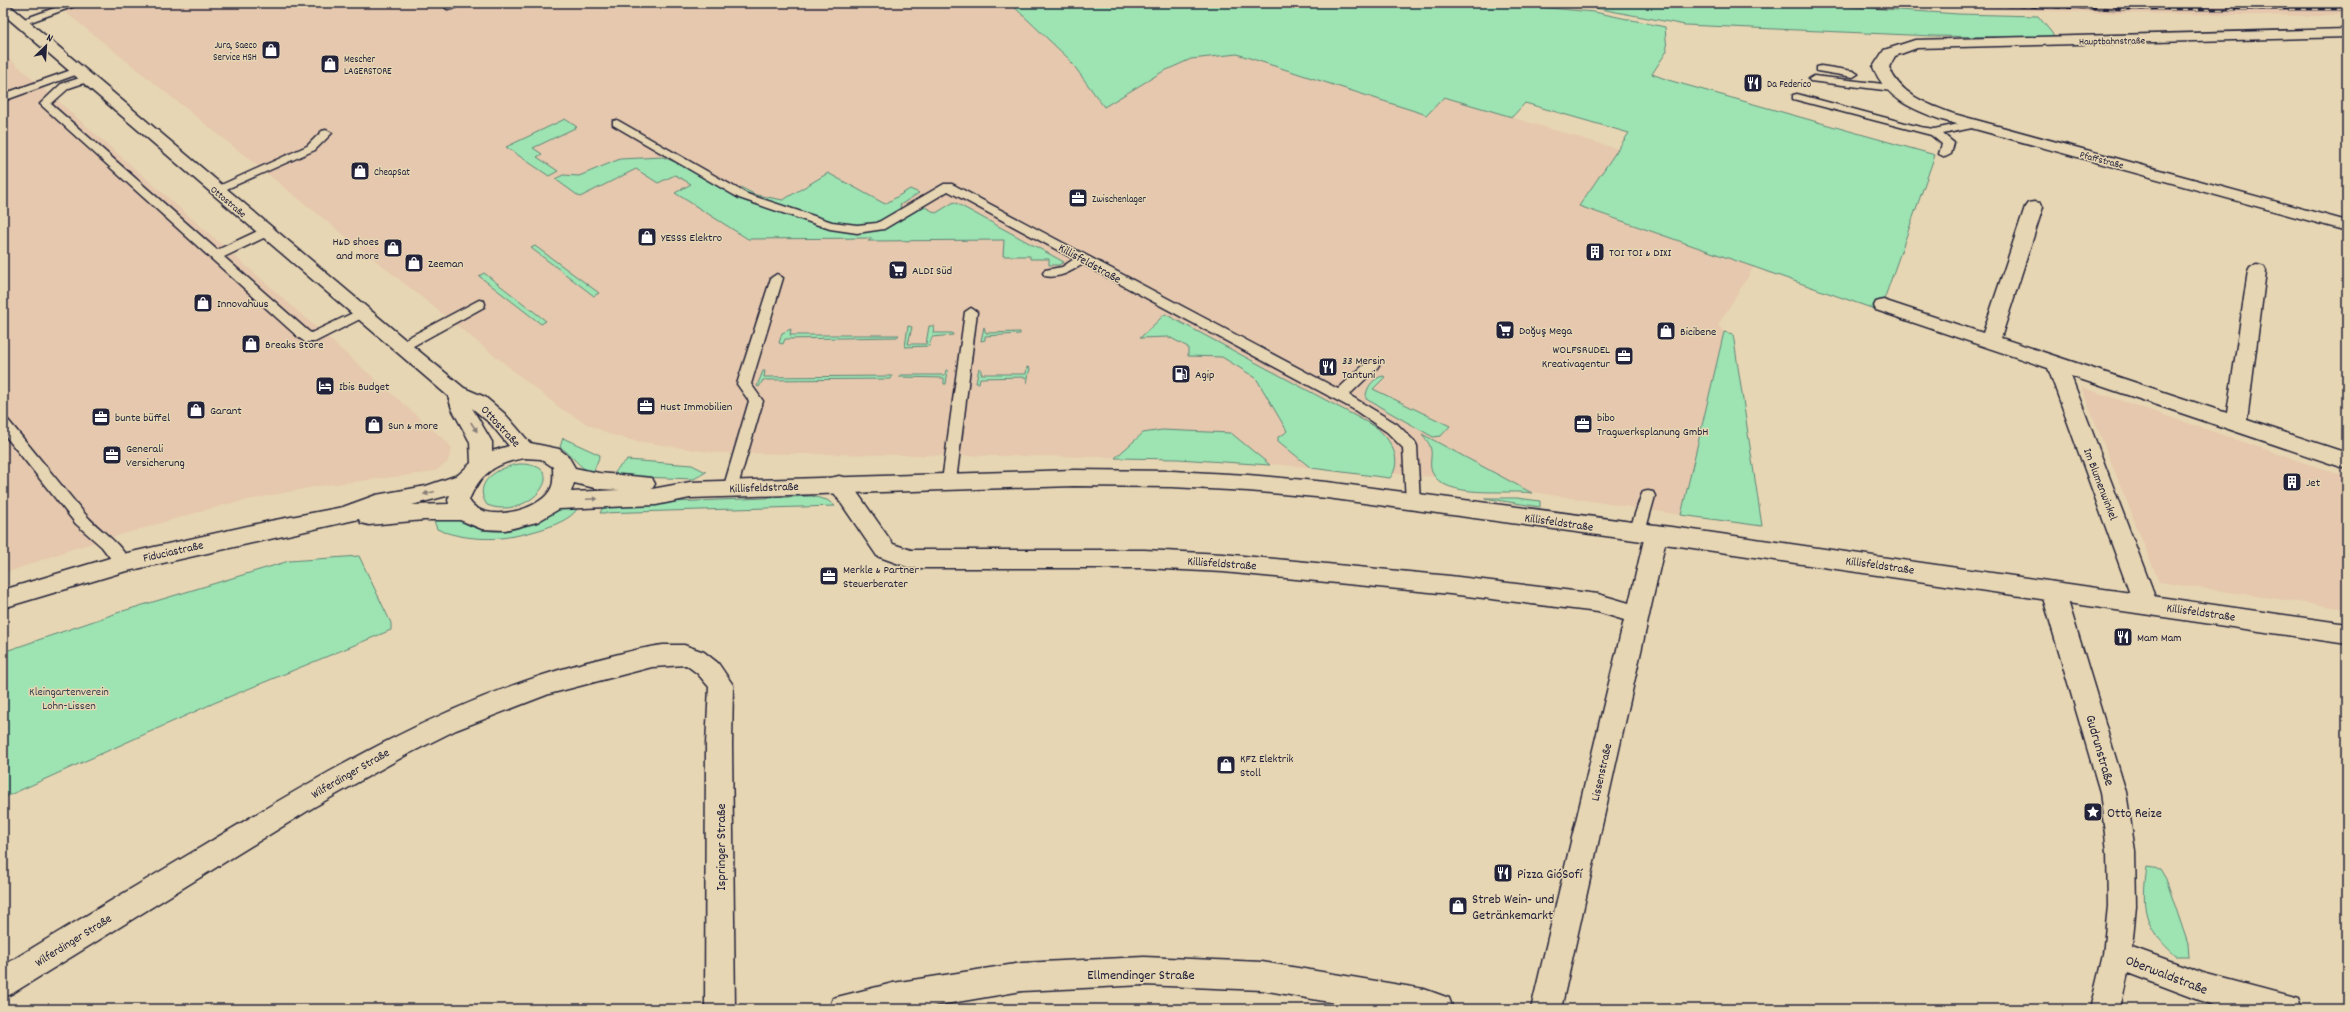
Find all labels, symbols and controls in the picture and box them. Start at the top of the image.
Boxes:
north arrow [26,26,66,66]
text: N [44,30,56,47]
street label: Hauptbahnstraße [2079,34,2146,50]
place label: Jura, Saeco Service HSH [213,39,258,65]
shop icon: Jura, Saeco Service HSH [260,39,282,61]
shop icon: Mescher LAGERSTORE [319,53,341,75]
place label: Mescher LAGERSTORE [344,53,392,79]
restaurant icon: Da Federico [1742,72,1764,94]
place label: Da Federico [1767,78,1812,92]
street label: Pfaffstraße [2078,148,2126,174]
shop icon: CheapSat [349,160,371,182]
place label: CheapSat [374,166,410,180]
street label: Ottostraße [207,183,249,222]
office icon: Zwischenlager [1067,187,1089,209]
place label: Zwischenlager [1092,193,1146,207]
shop icon: YESSS Elektro [636,226,658,248]
place label: YESSS Elektro [661,230,722,247]
place label: H&D shoes and more [332,234,379,265]
shop icon: H&D shoes and more [382,237,404,259]
street label: Killisfeldstraße [1055,240,1124,289]
building icon: TOI TOI & DIXI [1584,241,1606,263]
place label: TOI TOI & DIXI [1609,245,1671,262]
shop icon: Zeeman [403,252,425,274]
place label: Zeeman [428,256,464,273]
supermarket icon: ALDI Süd [887,259,909,281]
place label: ALDI Süd [912,263,952,280]
shop icon: Innovahuus [192,292,214,314]
place label: Innovahuus [217,296,269,313]
supermarket icon: Doğuş Mega [1494,319,1516,341]
shop icon: Bicibene [1655,320,1677,342]
place label: Doğuş Mega [1519,323,1572,340]
place label: Bicibene [1680,324,1716,341]
shop icon: Breaks Store [240,333,262,355]
place label: Breaks Store [265,337,324,354]
place label: WOLFSRUDEL Kreativagentur [1542,342,1611,373]
office icon: WOLFSRUDEL Kreativagentur [1613,345,1635,367]
place label: 33 Mersin Tantuni [1342,353,1385,384]
restaurant icon: 33 Mersin Tantuni [1317,356,1339,378]
fuel station icon: Agip [1170,363,1192,385]
place label: Agip [1195,367,1215,384]
hotel icon: Ibis Budget [314,375,336,397]
place label: Ibis Budget [339,379,390,396]
office icon: Hust Immobilien [635,395,657,417]
shop icon: Garant [185,399,207,421]
place label: Hust Immobilien [660,399,733,416]
street label: Ottostraße [476,402,524,452]
place label: Garant [210,403,242,420]
office icon: bunte büffel [90,406,112,428]
place label: bunte büffel [115,410,170,427]
place label: bibo Tragwerksplanung GmbH [1597,410,1709,441]
office icon: bibo Tragwerksplanung GmbH [1572,413,1594,435]
shop icon: Sun & more [363,414,385,436]
place label: Sun & more [388,418,438,435]
one-way arrow [470,422,478,432]
place label: Generali Versicherung [126,441,185,472]
office icon: Generali Versicherung [101,444,123,466]
street label: Im Blumenwinkel [2078,446,2121,523]
building icon: Jet [2281,471,2303,493]
place label: Jet [2306,475,2321,492]
street label: Killisfeldstraße [729,479,799,498]
one-way arrow [422,490,434,496]
one-way arrow [586,496,599,502]
street label: Killisfeldstraße [1523,510,1594,537]
street label: Fiduciastraße [141,537,205,568]
street label: Killisfeldstraße [1844,553,1915,580]
street label: Killisfeldstraße [1187,554,1257,575]
place label: Merkle & Partner Steuerberater [843,562,919,593]
office icon: Merkle & Partner Steuerberater [818,565,840,587]
street label: Killisfeldstraße [2165,600,2236,627]
restaurant icon: Mam Mam [2112,626,2134,648]
place label: Mam Mam [2137,630,2182,647]
park label: Kleingartenverein Lohn-Lissen [29,684,109,715]
street label: Gudrunstraße [2079,713,2119,788]
street label: Lissenstraße [1588,742,1617,803]
street label: Wilferdinger Straße [308,745,393,804]
place label: KFZ Elektrik Stoll [1240,751,1294,782]
shop icon: KFZ Elektrik Stoll [1215,754,1237,776]
place icon: Otto Reize [2082,801,2104,823]
street label: Ispringer Straße [712,803,732,891]
place label: Otto Reize [2107,804,2162,824]
restaurant icon: Pizza GióSofí [1492,862,1514,884]
place label: Pizza GióSofí [1517,865,1584,885]
place label: Streb Wein- und Getränkemarkt [1472,890,1554,926]
shop icon: Streb Wein- und Getränkemarkt [1447,895,1469,917]
street label: Wilferdinger Straße [32,911,116,972]
street label: Oberwaldstraße [2122,951,2210,1001]
street label: Ellmendinger Straße [1087,966,1195,986]

